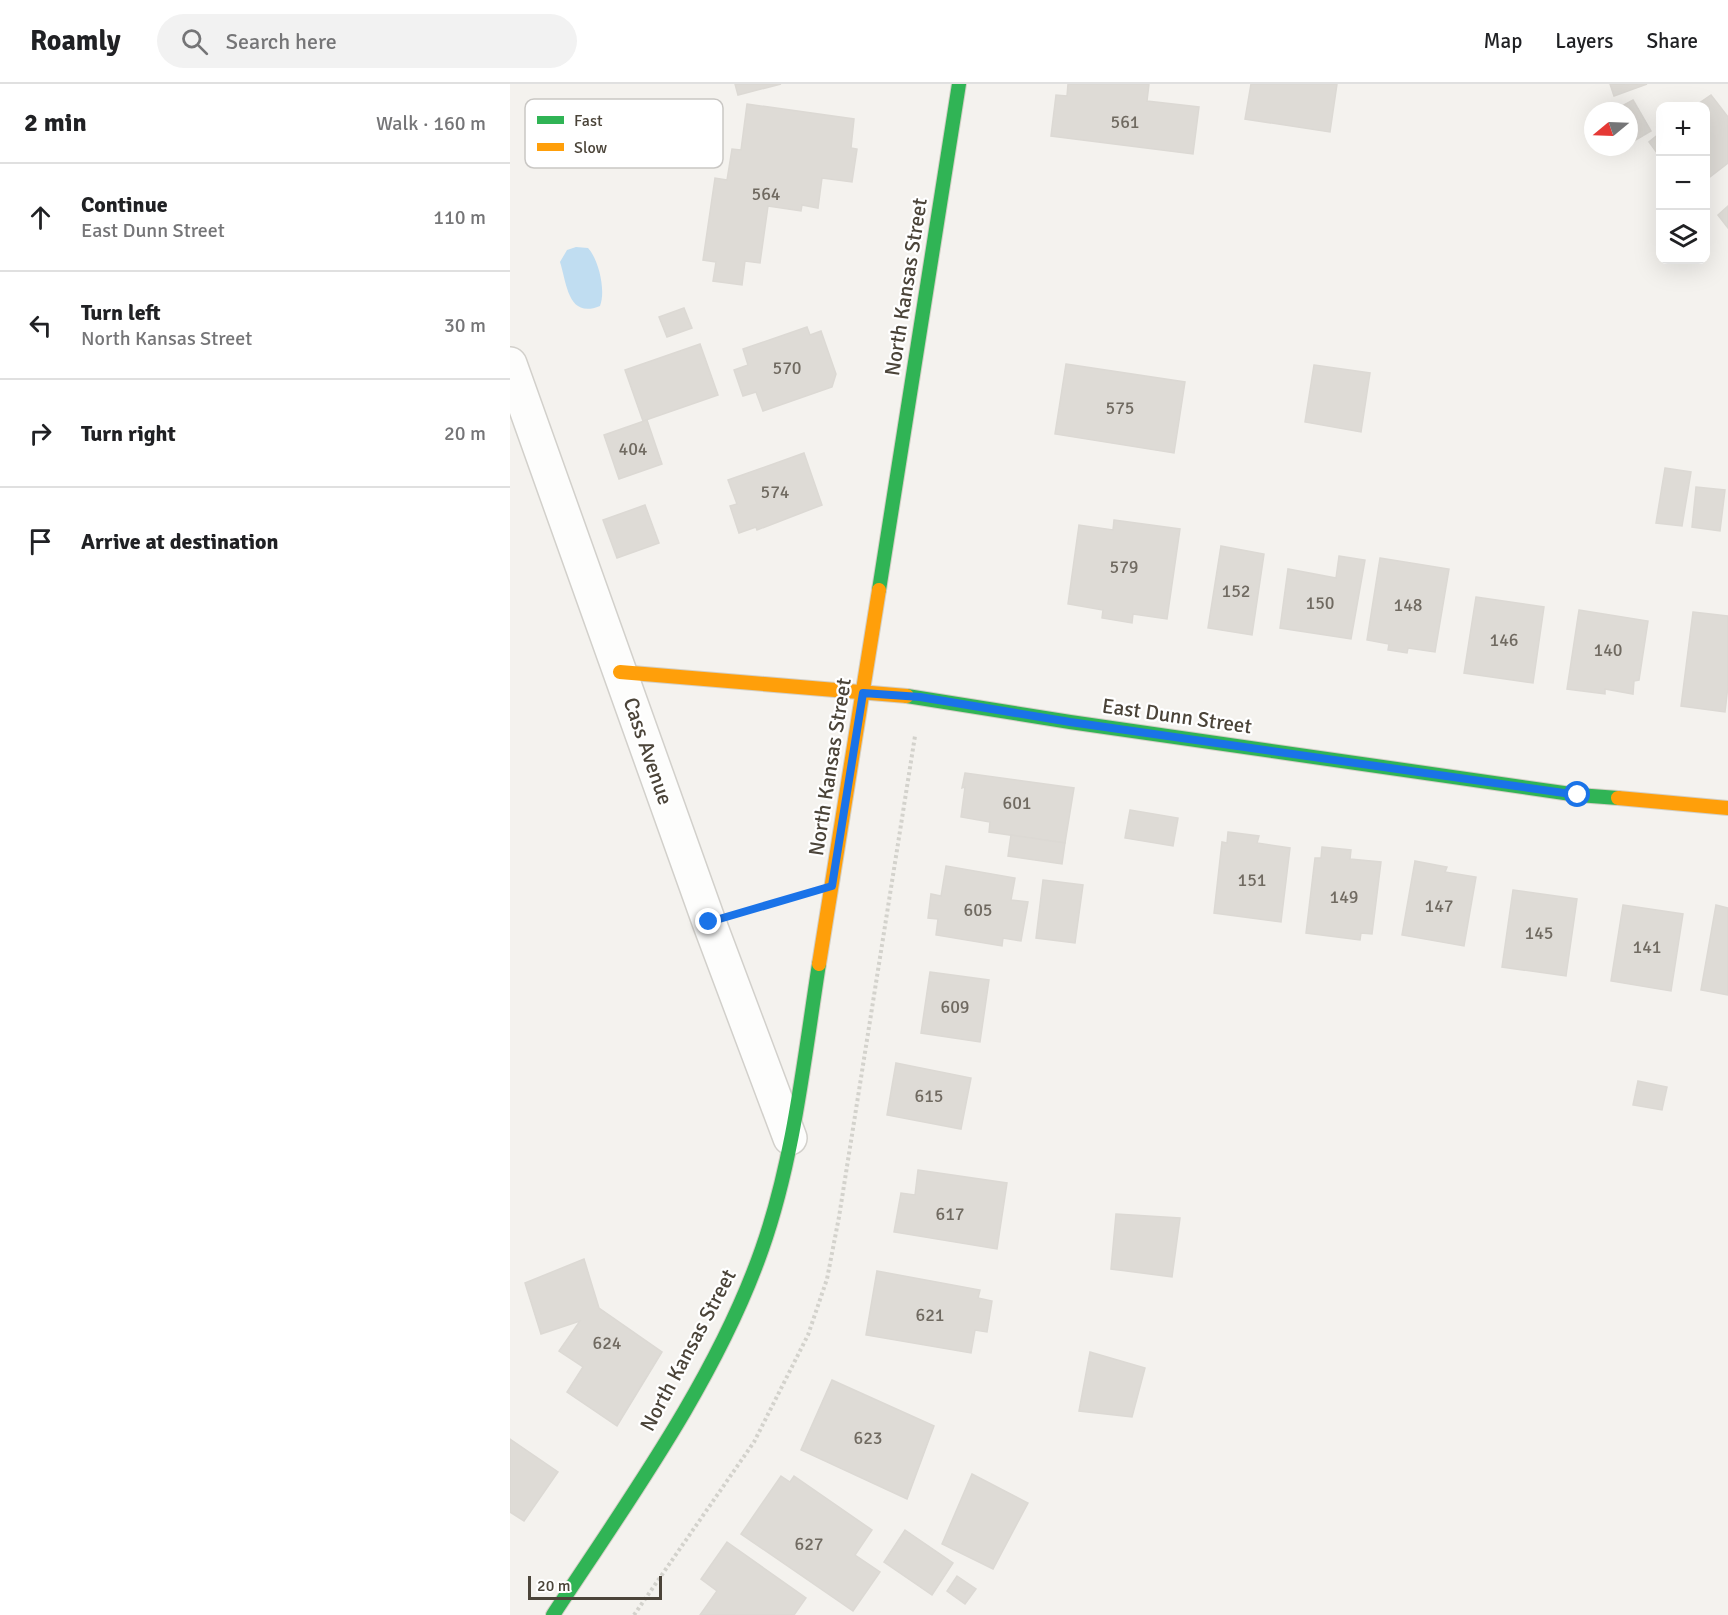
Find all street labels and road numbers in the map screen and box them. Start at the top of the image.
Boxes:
street label: North Kansas Street [879,196,933,378]
street label: North Kansas Street [803,676,857,858]
street label: East Dunn Street [1100,693,1254,739]
street label: Cass Avenue [617,694,679,808]
street label: North Kansas Street [634,1265,742,1435]

